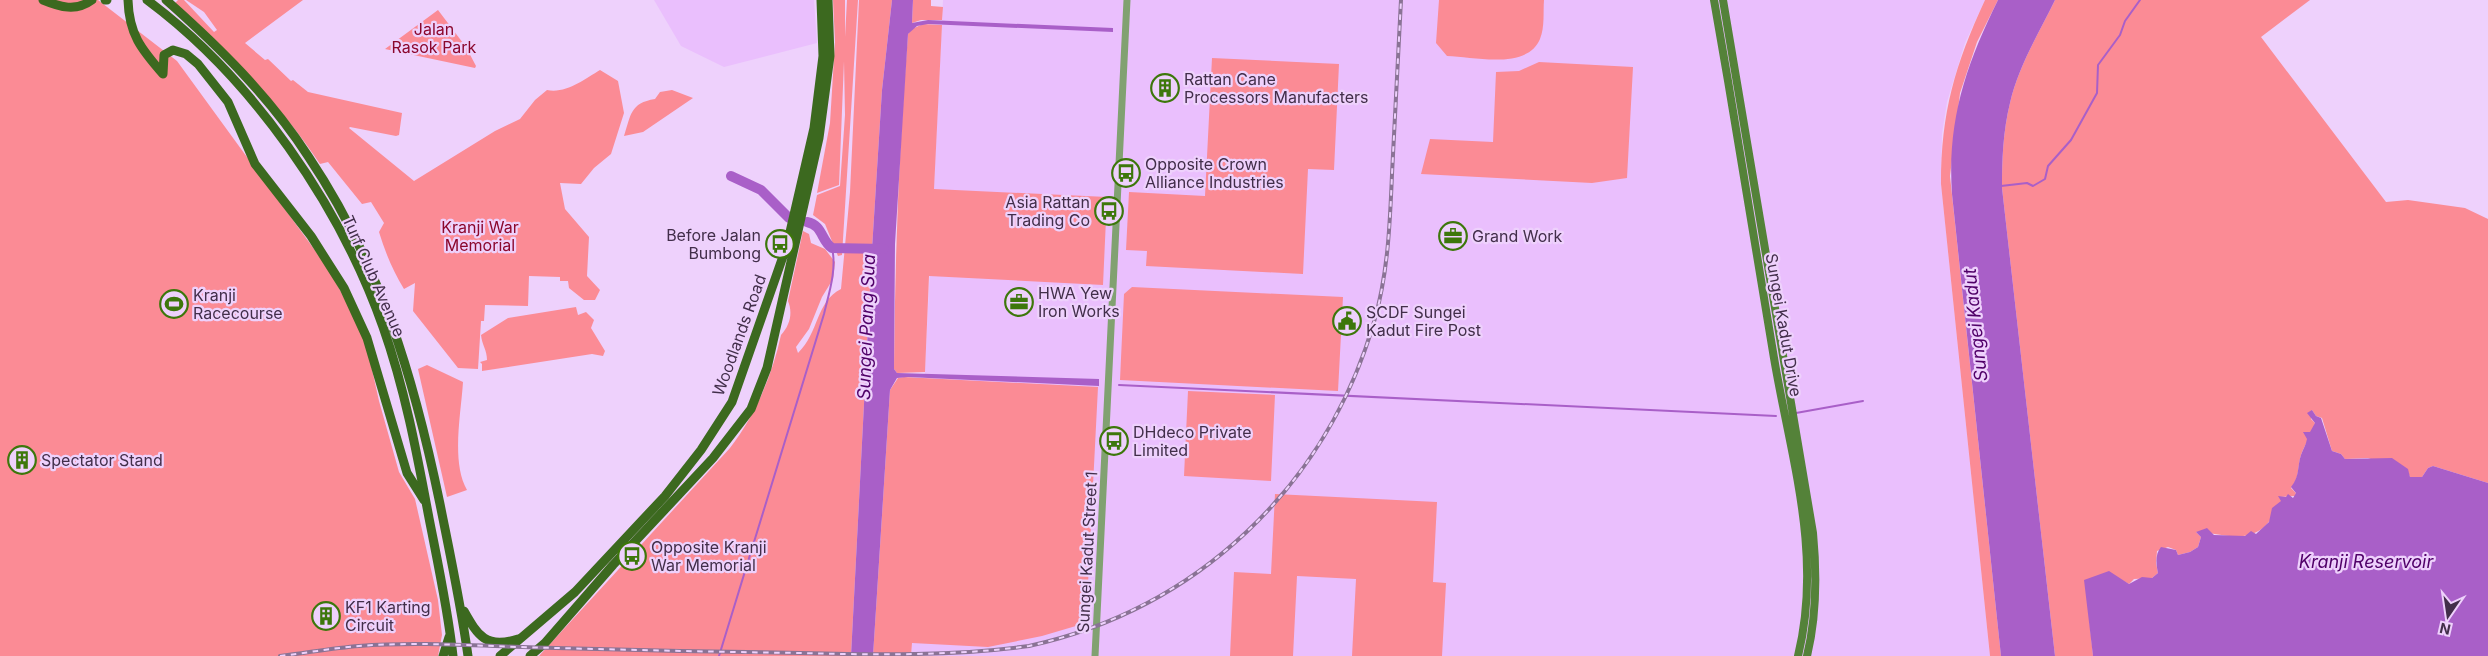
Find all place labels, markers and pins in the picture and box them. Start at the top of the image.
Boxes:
place label: Rattan Cane Processors Manufacters [1184,69,1369,107]
building icon: Rattan Cane Processors Manufacters [1150,73,1180,103]
place label: Opposite Crown Alliance Industries [1145,154,1284,192]
bus stop icon: Opposite Crown Alliance Industries [1111,158,1141,188]
place label: Asia Rattan Trading Co [1005,192,1090,230]
bus stop icon: Asia Rattan Trading Co [1094,196,1124,226]
office icon: Grand Work [1438,221,1468,251]
place label: Before Jalan Bumbong [666,225,761,263]
place label: Grand Work [1472,226,1563,246]
bus stop icon: Before Jalan Bumbong [765,229,795,259]
place label: HWA Yew Iron Works [1038,283,1120,321]
place label: Kranji Racecourse [193,285,283,323]
office icon: HWA Yew Iron Works [1004,287,1034,317]
sports icon: Kranji Racecourse [159,289,189,319]
place label: SCDF Sungei Kadut Fire Post [1366,302,1481,340]
public building icon: SCDF Sungei Kadut Fire Post [1332,306,1362,336]
place label: DHdeco Private Limited [1133,422,1251,460]
bus stop icon: DHdeco Private Limited [1099,426,1129,456]
building icon: Spectator Stand [7,445,37,475]
place label: Spectator Stand [41,450,163,470]
place label: Opposite Kranji War Memorial [651,537,767,575]
bus stop icon: Opposite Kranji War Memorial [617,541,647,571]
place label: KF1 Karting Circuit [345,597,431,635]
building icon: KF1 Karting Circuit [311,601,341,631]

